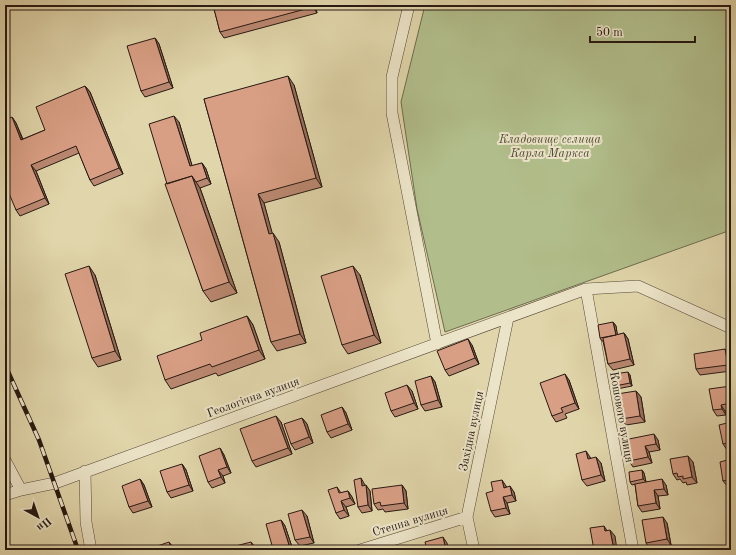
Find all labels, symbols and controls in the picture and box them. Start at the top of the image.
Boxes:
scale bar [590,18,695,44]
text: 50 m [596,26,623,39]
park label: Кладовище селища Карла Маркса [498,134,601,160]
street label: Кошового вулиця [607,371,635,464]
street label: Геологічна вулиця [205,375,301,420]
street label: Західна вулиця [457,390,486,472]
north arrow [18,497,58,537]
street label: Степна вулиця [371,505,450,539]
text: Пн [34,514,53,533]

